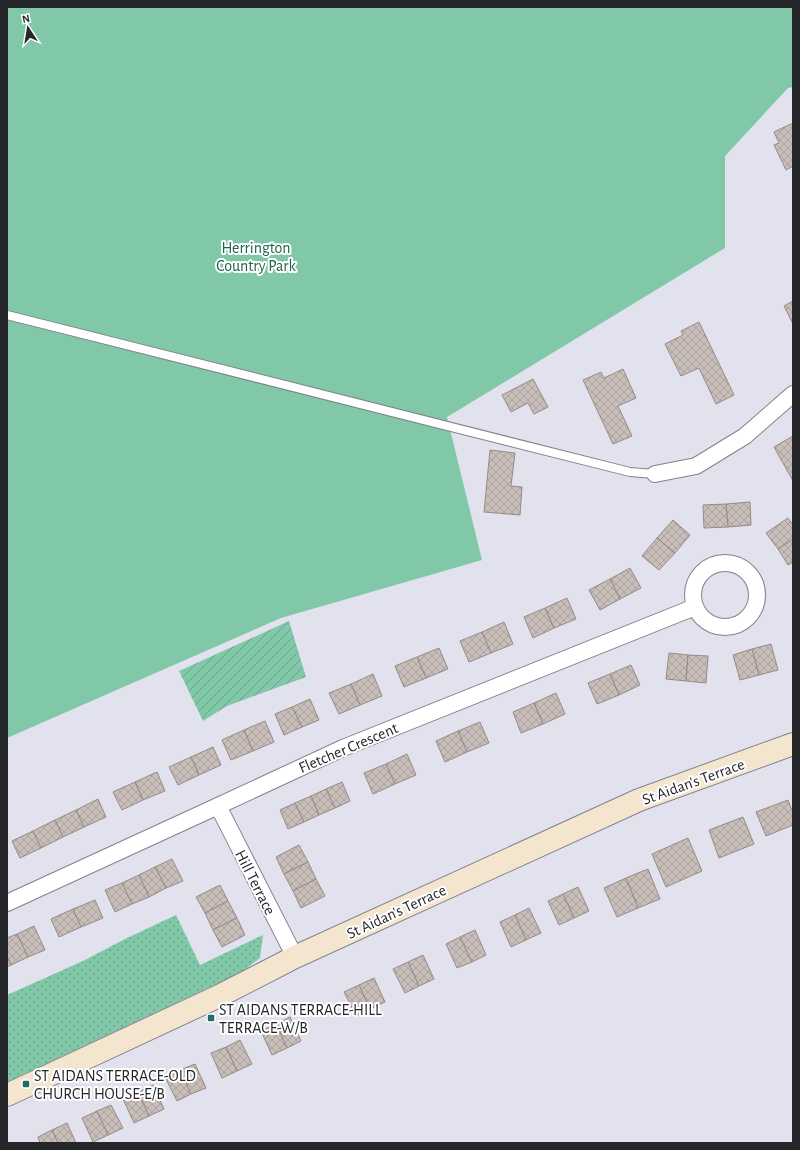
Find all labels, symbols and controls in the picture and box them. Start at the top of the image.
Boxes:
north arrow [8,8,48,48]
text: N [21,13,31,25]
park label: Herrington Country Park [216,240,297,275]
street label: Fletcher Crescent [296,720,400,776]
street label: St Aidan's Terrace [640,756,747,808]
street label: Hill Terrace [232,847,278,918]
street label: St Aidan's Terrace [344,882,449,942]
place label: ST AIDANS TERRACE-HILL TERRACE-W/B [219,1002,382,1036]
marker: ST AIDANS TERRACE-HILL TERRACE-W/B [206,1013,216,1023]
place label: ST AIDANS TERRACE-OLD CHURCH HOUSE-E/B [34,1068,196,1102]
marker: ST AIDANS TERRACE-OLD CHURCH HOUSE-E/B [21,1079,31,1089]

